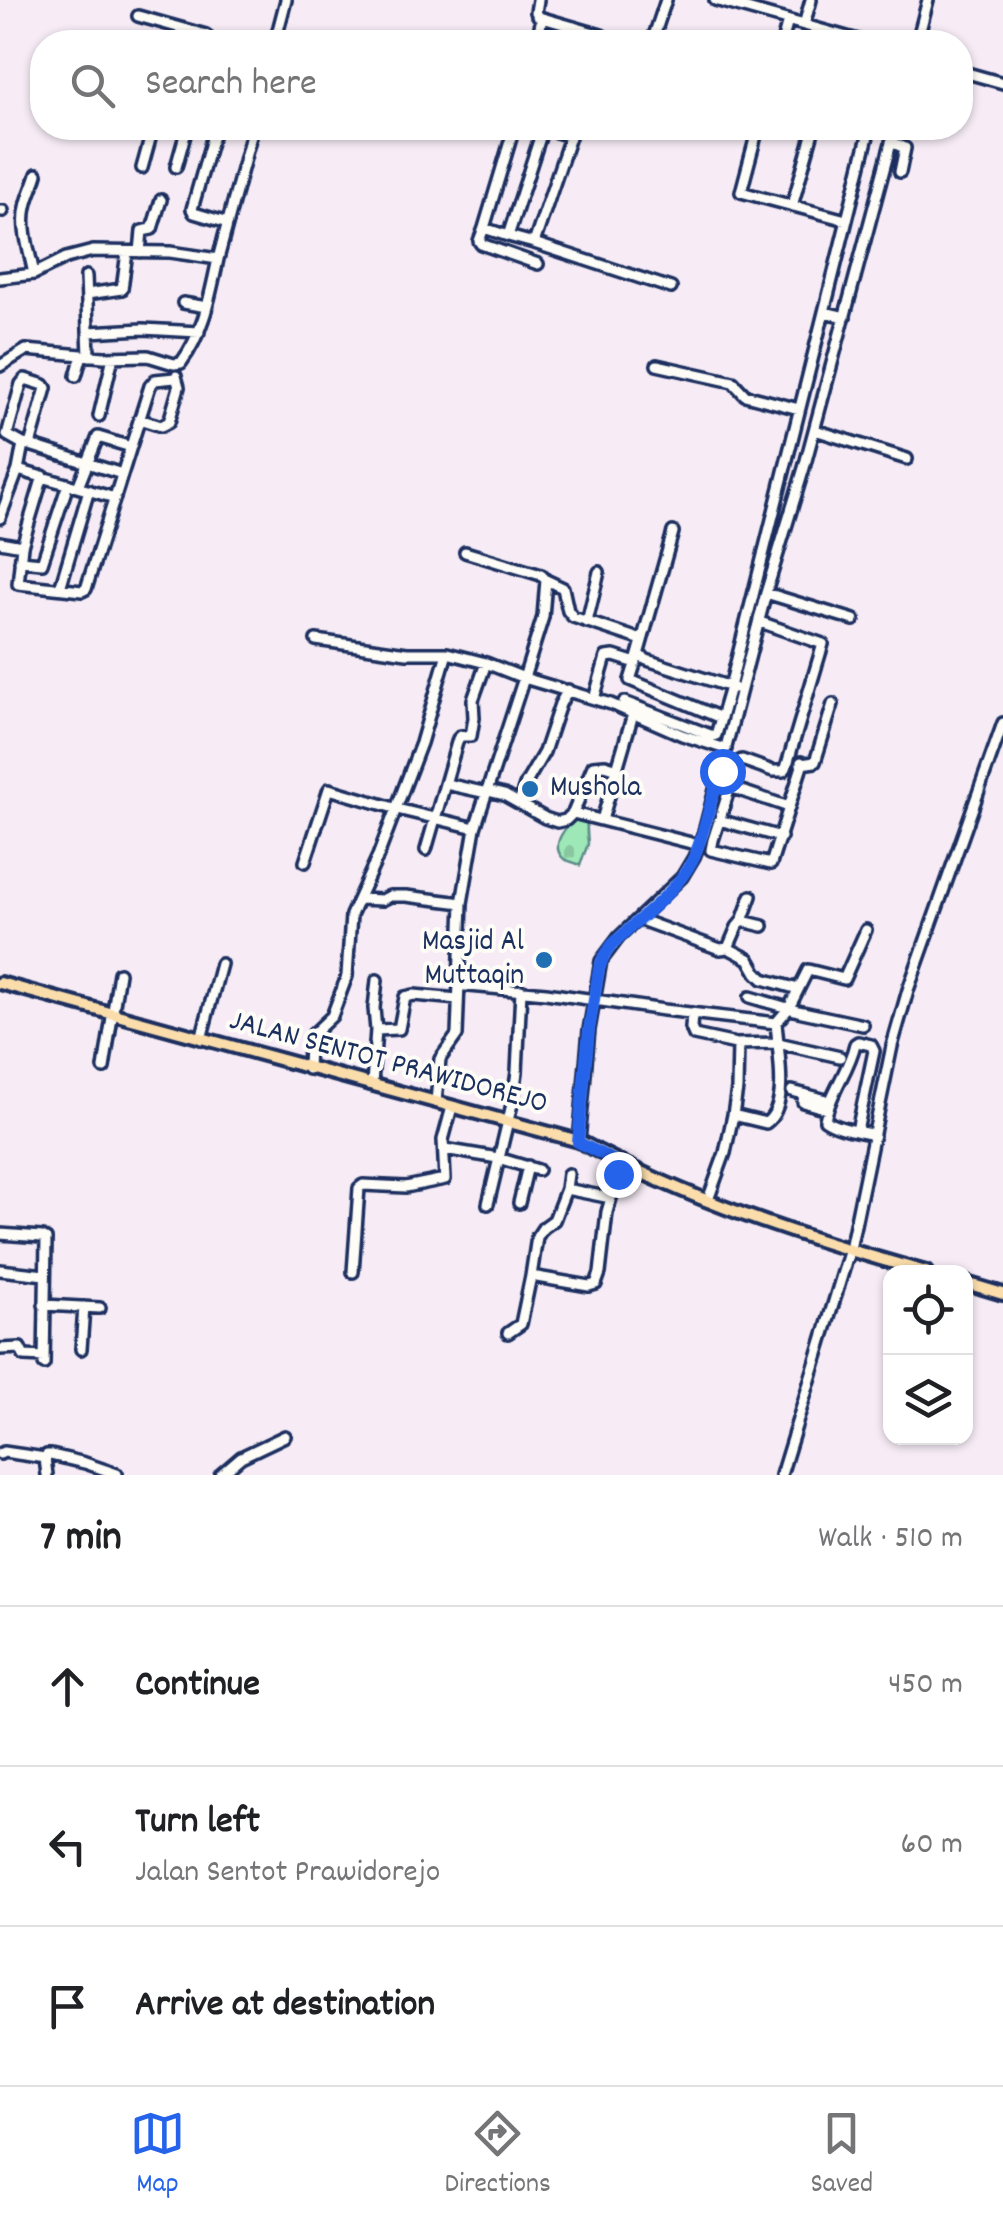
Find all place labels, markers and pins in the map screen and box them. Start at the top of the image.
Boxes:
place label: Mushola [550,768,642,811]
marker: Mushola [519,778,541,800]
place label: Masjid Al Muttaqin [422,922,524,999]
marker: Masjid Al Muttaqin [533,949,555,971]

